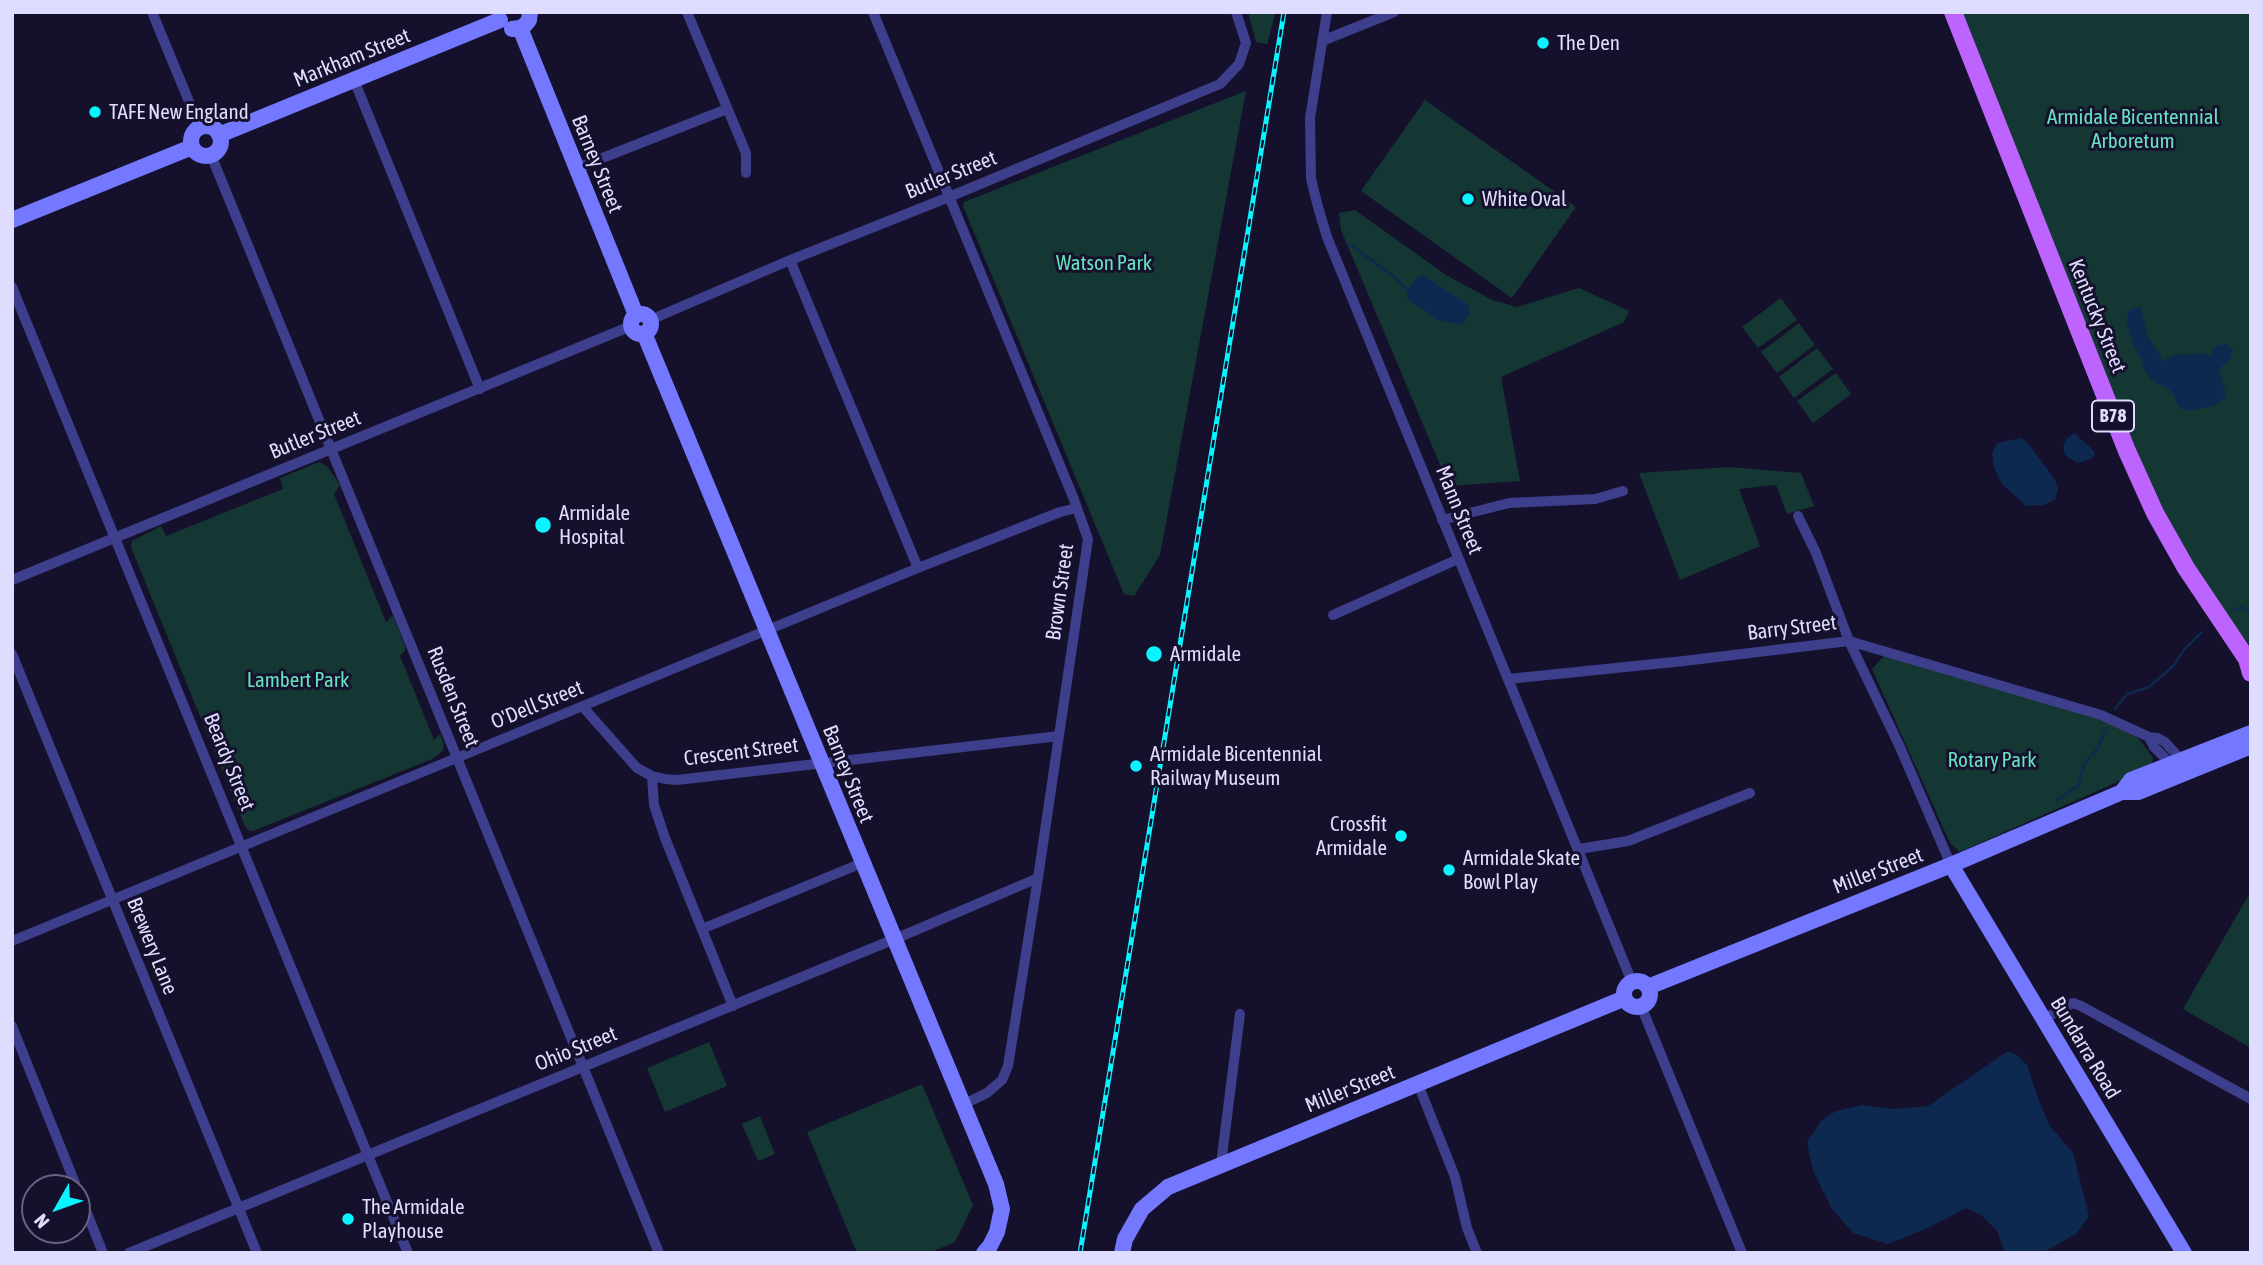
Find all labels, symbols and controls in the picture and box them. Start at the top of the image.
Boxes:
street label: Markham Street [290,23,414,93]
place label: The Den [1557,30,1620,56]
marker: The Den [1535,35,1551,51]
place label: TAFE New England [109,99,249,125]
marker: TAFE New England [87,104,103,120]
park label: Armidale Bicentennial Arboretum [2047,104,2219,154]
street label: Barney Street [566,112,628,216]
street label: Butler Street [902,145,1000,205]
place label: White Oval [1482,186,1567,212]
marker: White Oval [1460,191,1476,207]
park label: Watson Park [1056,250,1152,276]
street label: Kentucky Street [2063,255,2131,377]
road number: B78 [2092,400,2134,432]
street label: Butler Street [266,405,364,465]
street label: Mann Street [1430,462,1488,558]
place label: Armidale Hospital [559,500,630,550]
marker: Armidale Hospital [533,515,553,535]
street label: Brown Street [1041,542,1079,642]
street label: Barry Street [1746,610,1838,646]
place label: Armidale [1170,641,1241,667]
street label: Rusden Street [421,643,485,751]
marker: Armidale [1144,644,1164,664]
park label: Lambert Park [247,667,349,693]
street label: O'Dell Street [487,675,587,735]
street label: Beardy Street [198,710,260,814]
street label: Barney Street [817,722,879,826]
street label: Crescent Street [682,732,800,772]
place label: Armidale Bicentennial Railway Museum [1150,741,1322,791]
park label: Rotary Park [1948,747,2036,773]
marker: Armidale Bicentennial Railway Museum [1128,758,1144,774]
place label: Crossfit Armidale [1316,811,1387,861]
marker: Crossfit Armidale [1393,828,1409,844]
street label: Miller Street [1829,842,1927,900]
place label: Armidale Skate Bowl Play [1463,845,1580,895]
marker: Armidale Skate Bowl Play [1441,862,1457,878]
street label: Brewery Lane [121,894,183,998]
street label: Bundarra Road [2045,992,2125,1104]
street label: Ohio Street [531,1021,621,1077]
street label: Miller Street [1301,1060,1399,1118]
north arrow [21,1174,91,1244]
place label: The Armidale Playhouse [362,1194,464,1244]
text: N [29,1210,53,1233]
marker: The Armidale Playhouse [340,1211,356,1227]

